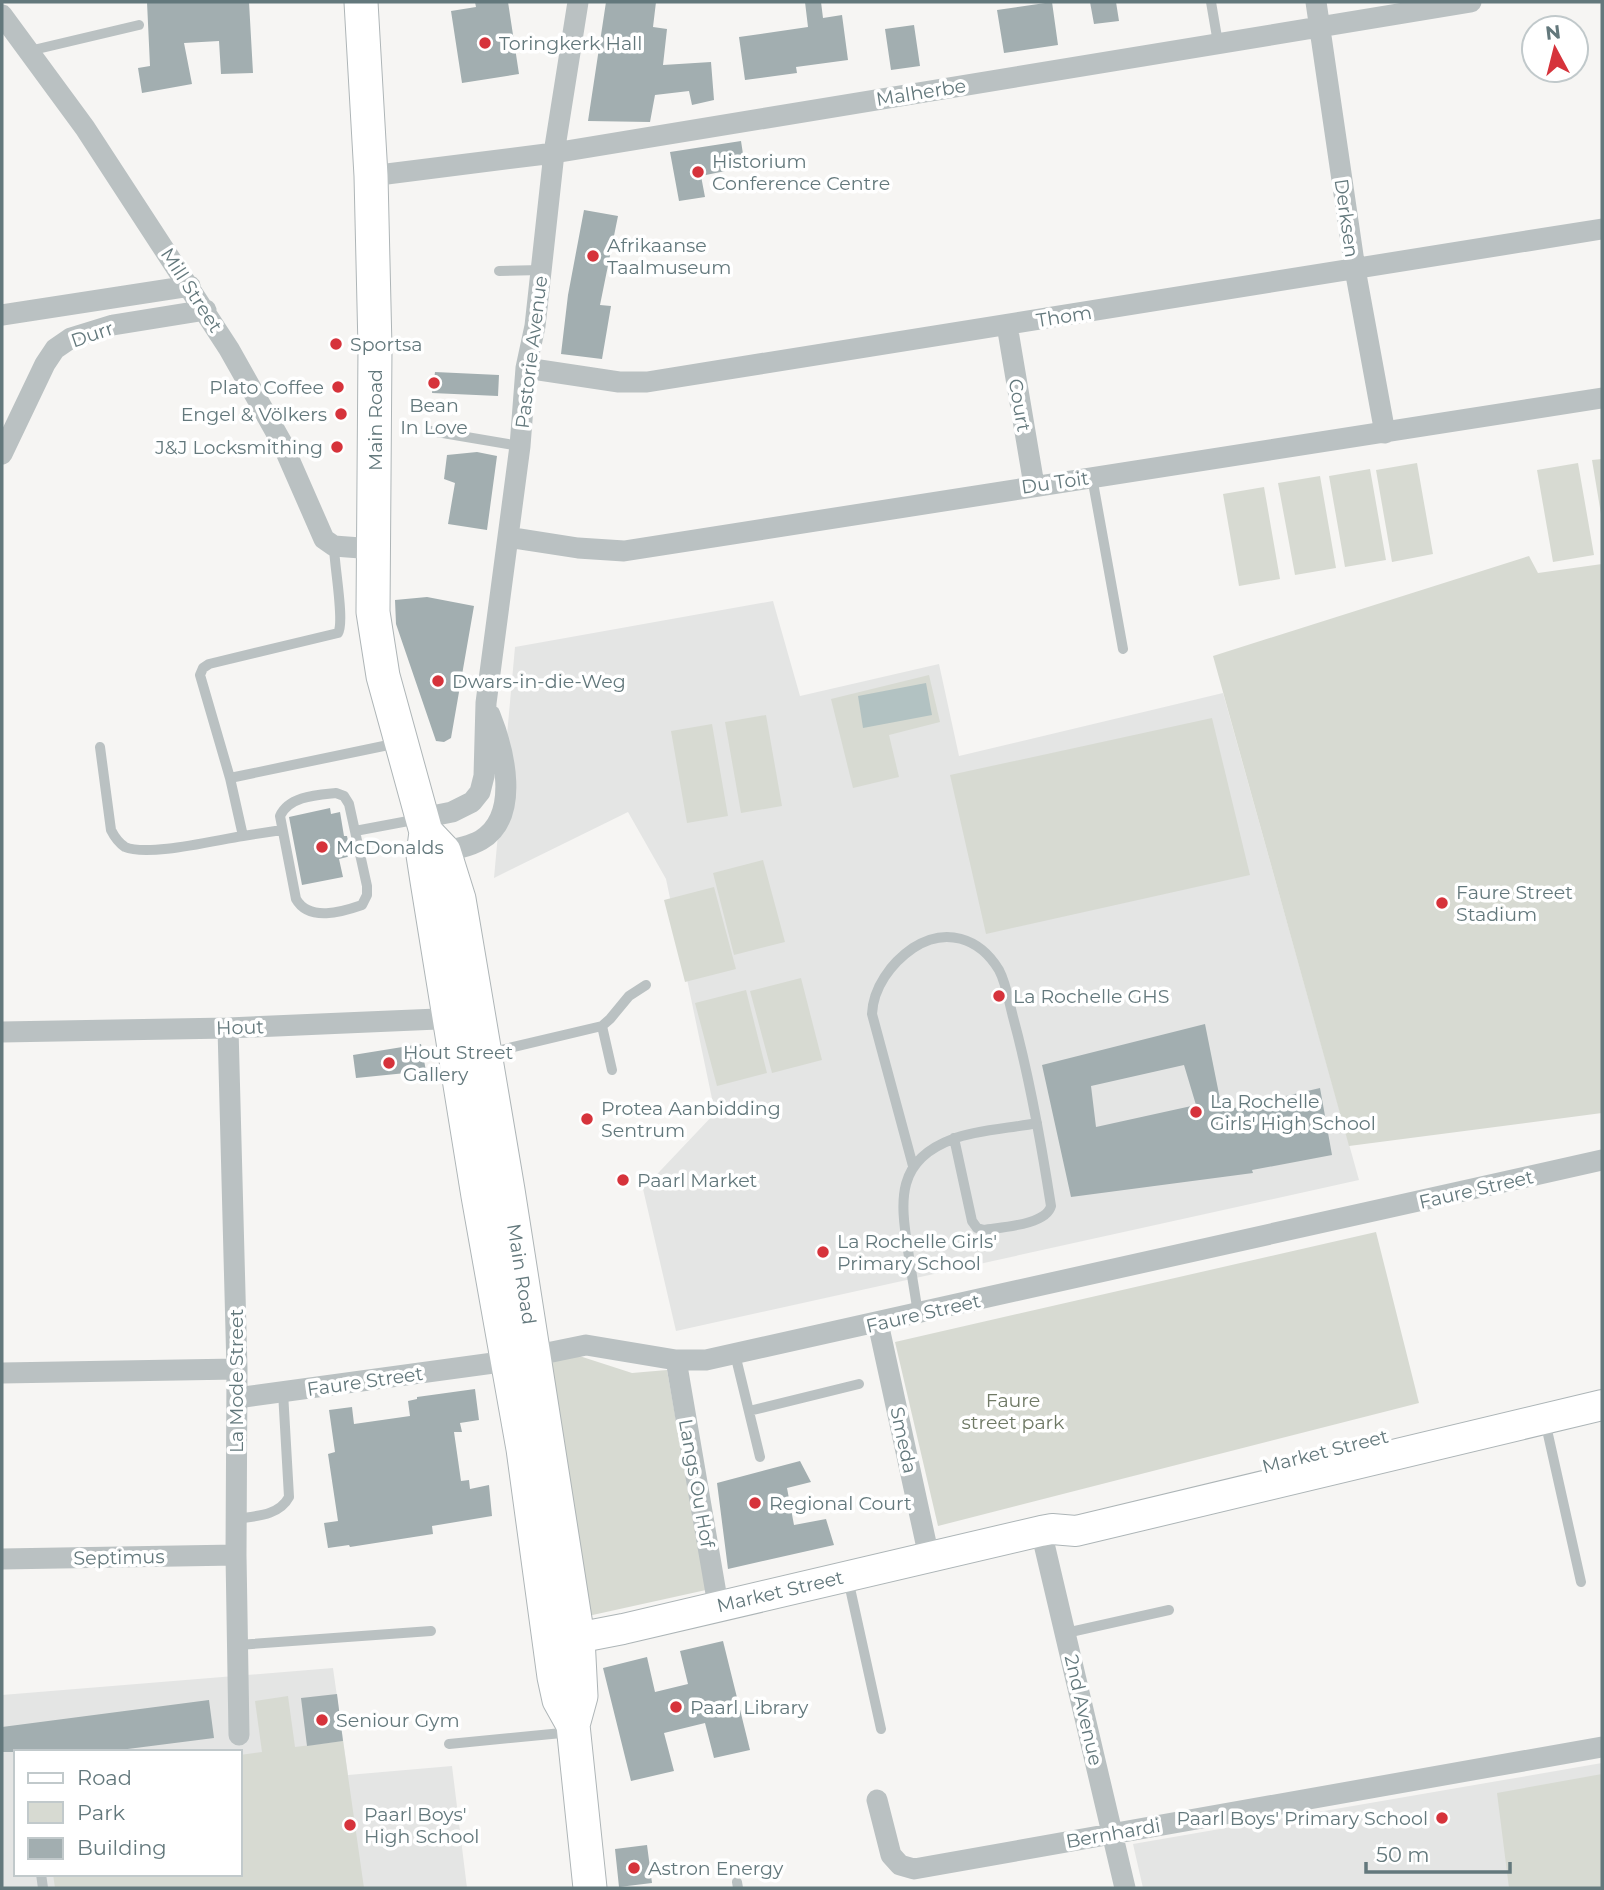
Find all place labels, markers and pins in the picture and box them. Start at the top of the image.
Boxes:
place label: Toringkerk Hall [499,32,642,55]
marker: Toringkerk Hall [477,35,493,51]
place label: Historium Conference Centre [712,150,890,195]
marker: Historium Conference Centre [690,164,706,180]
place label: Afrikaanse Taalmuseum [607,234,732,279]
marker: Afrikaanse Taalmuseum [585,248,601,264]
place label: Sportsa [350,333,423,356]
marker: Sportsa [328,336,344,352]
marker: Bean In Love [426,375,442,391]
place label: Plato Coffee [209,376,324,399]
marker: Plato Coffee [330,379,346,395]
place label: Bean In Love [400,394,468,439]
place label: Engel & Völkers [181,403,327,426]
marker: Engel & Völkers [333,406,349,422]
place label: J&J Locksmithing [154,436,323,459]
marker: J&J Locksmithing [329,439,345,455]
place label: Dwars-in-die-Weg [452,670,626,693]
marker: Dwars-in-die-Weg [430,673,446,689]
place label: McDonalds [336,836,444,859]
marker: McDonalds [314,839,330,855]
place label: Faure Street Stadium [1456,881,1573,926]
marker: Faure Street Stadium [1434,895,1450,911]
place label: La Rochelle GHS [1013,985,1169,1008]
marker: La Rochelle GHS [991,988,1007,1004]
place label: Hout Street Gallery [403,1041,514,1086]
marker: Hout Street Gallery [381,1055,397,1071]
place label: La Rochelle Girls' High School [1210,1090,1376,1135]
place label: Protea Aanbidding Sentrum [601,1097,781,1142]
marker: La Rochelle Girls' High School [1188,1104,1204,1120]
marker: Protea Aanbidding Sentrum [579,1111,595,1127]
place label: Paarl Market [637,1169,758,1192]
marker: Paarl Market [615,1172,631,1188]
place label: La Rochelle Girls' Primary School [837,1230,997,1275]
marker: La Rochelle Girls' Primary School [815,1244,831,1260]
place label: Regional Court [769,1492,912,1515]
marker: Regional Court [747,1495,763,1511]
place label: Paarl Library [690,1696,809,1719]
marker: Paarl Library [668,1699,684,1715]
place label: Seniour Gym [336,1709,460,1732]
marker: Seniour Gym [314,1712,330,1728]
place label: Paarl Boys' High School [364,1803,479,1848]
place label: Paarl Boys' Primary School [1176,1807,1428,1830]
marker: Paarl Boys' Primary School [1434,1810,1450,1826]
marker: Paarl Boys' High School [342,1817,358,1833]
place label: Astron Energy [648,1857,784,1880]
marker: Astron Energy [626,1860,642,1876]

